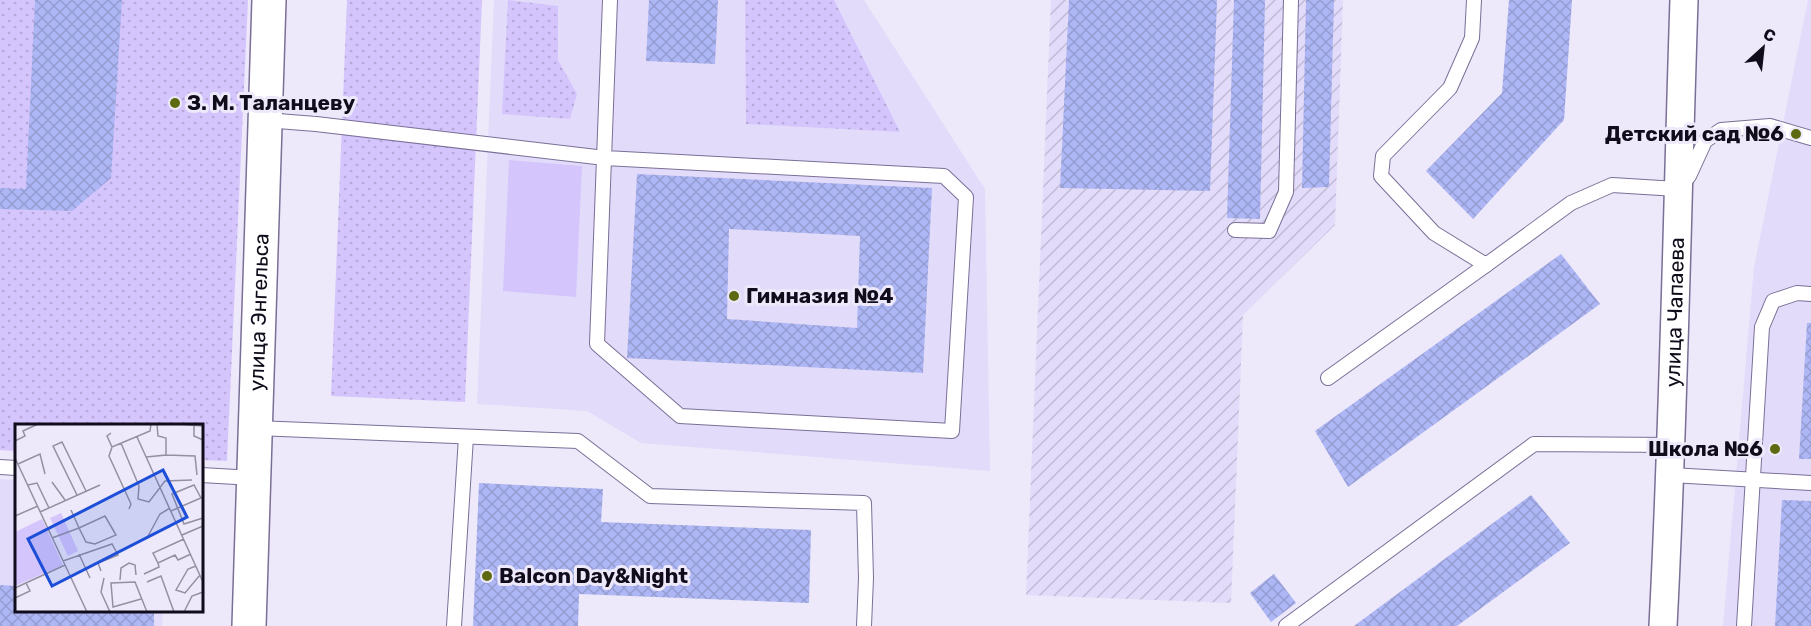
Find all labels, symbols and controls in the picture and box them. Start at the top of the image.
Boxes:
north arrow [1733,18,1793,78]
text: С [1760,24,1779,46]
place label: З. М. Таланцеву [187,90,356,115]
marker: З. М. Таланцеву [168,96,182,110]
place label: Детский сад №6 [1605,121,1784,146]
marker: Детский сад №6 [1789,127,1803,141]
street label: улица Энгельса [244,233,274,392]
street label: улица Чапаева [1660,237,1689,388]
place label: Гимназия №4 [746,283,893,308]
marker: Гимназия №4 [727,289,741,303]
inset map [15,424,202,611]
place label: Школа №6 [1648,436,1763,461]
marker: Школа №6 [1768,442,1782,456]
place label: Balcon Day&Night [499,563,688,588]
marker: Balcon Day&Night [480,569,494,583]

